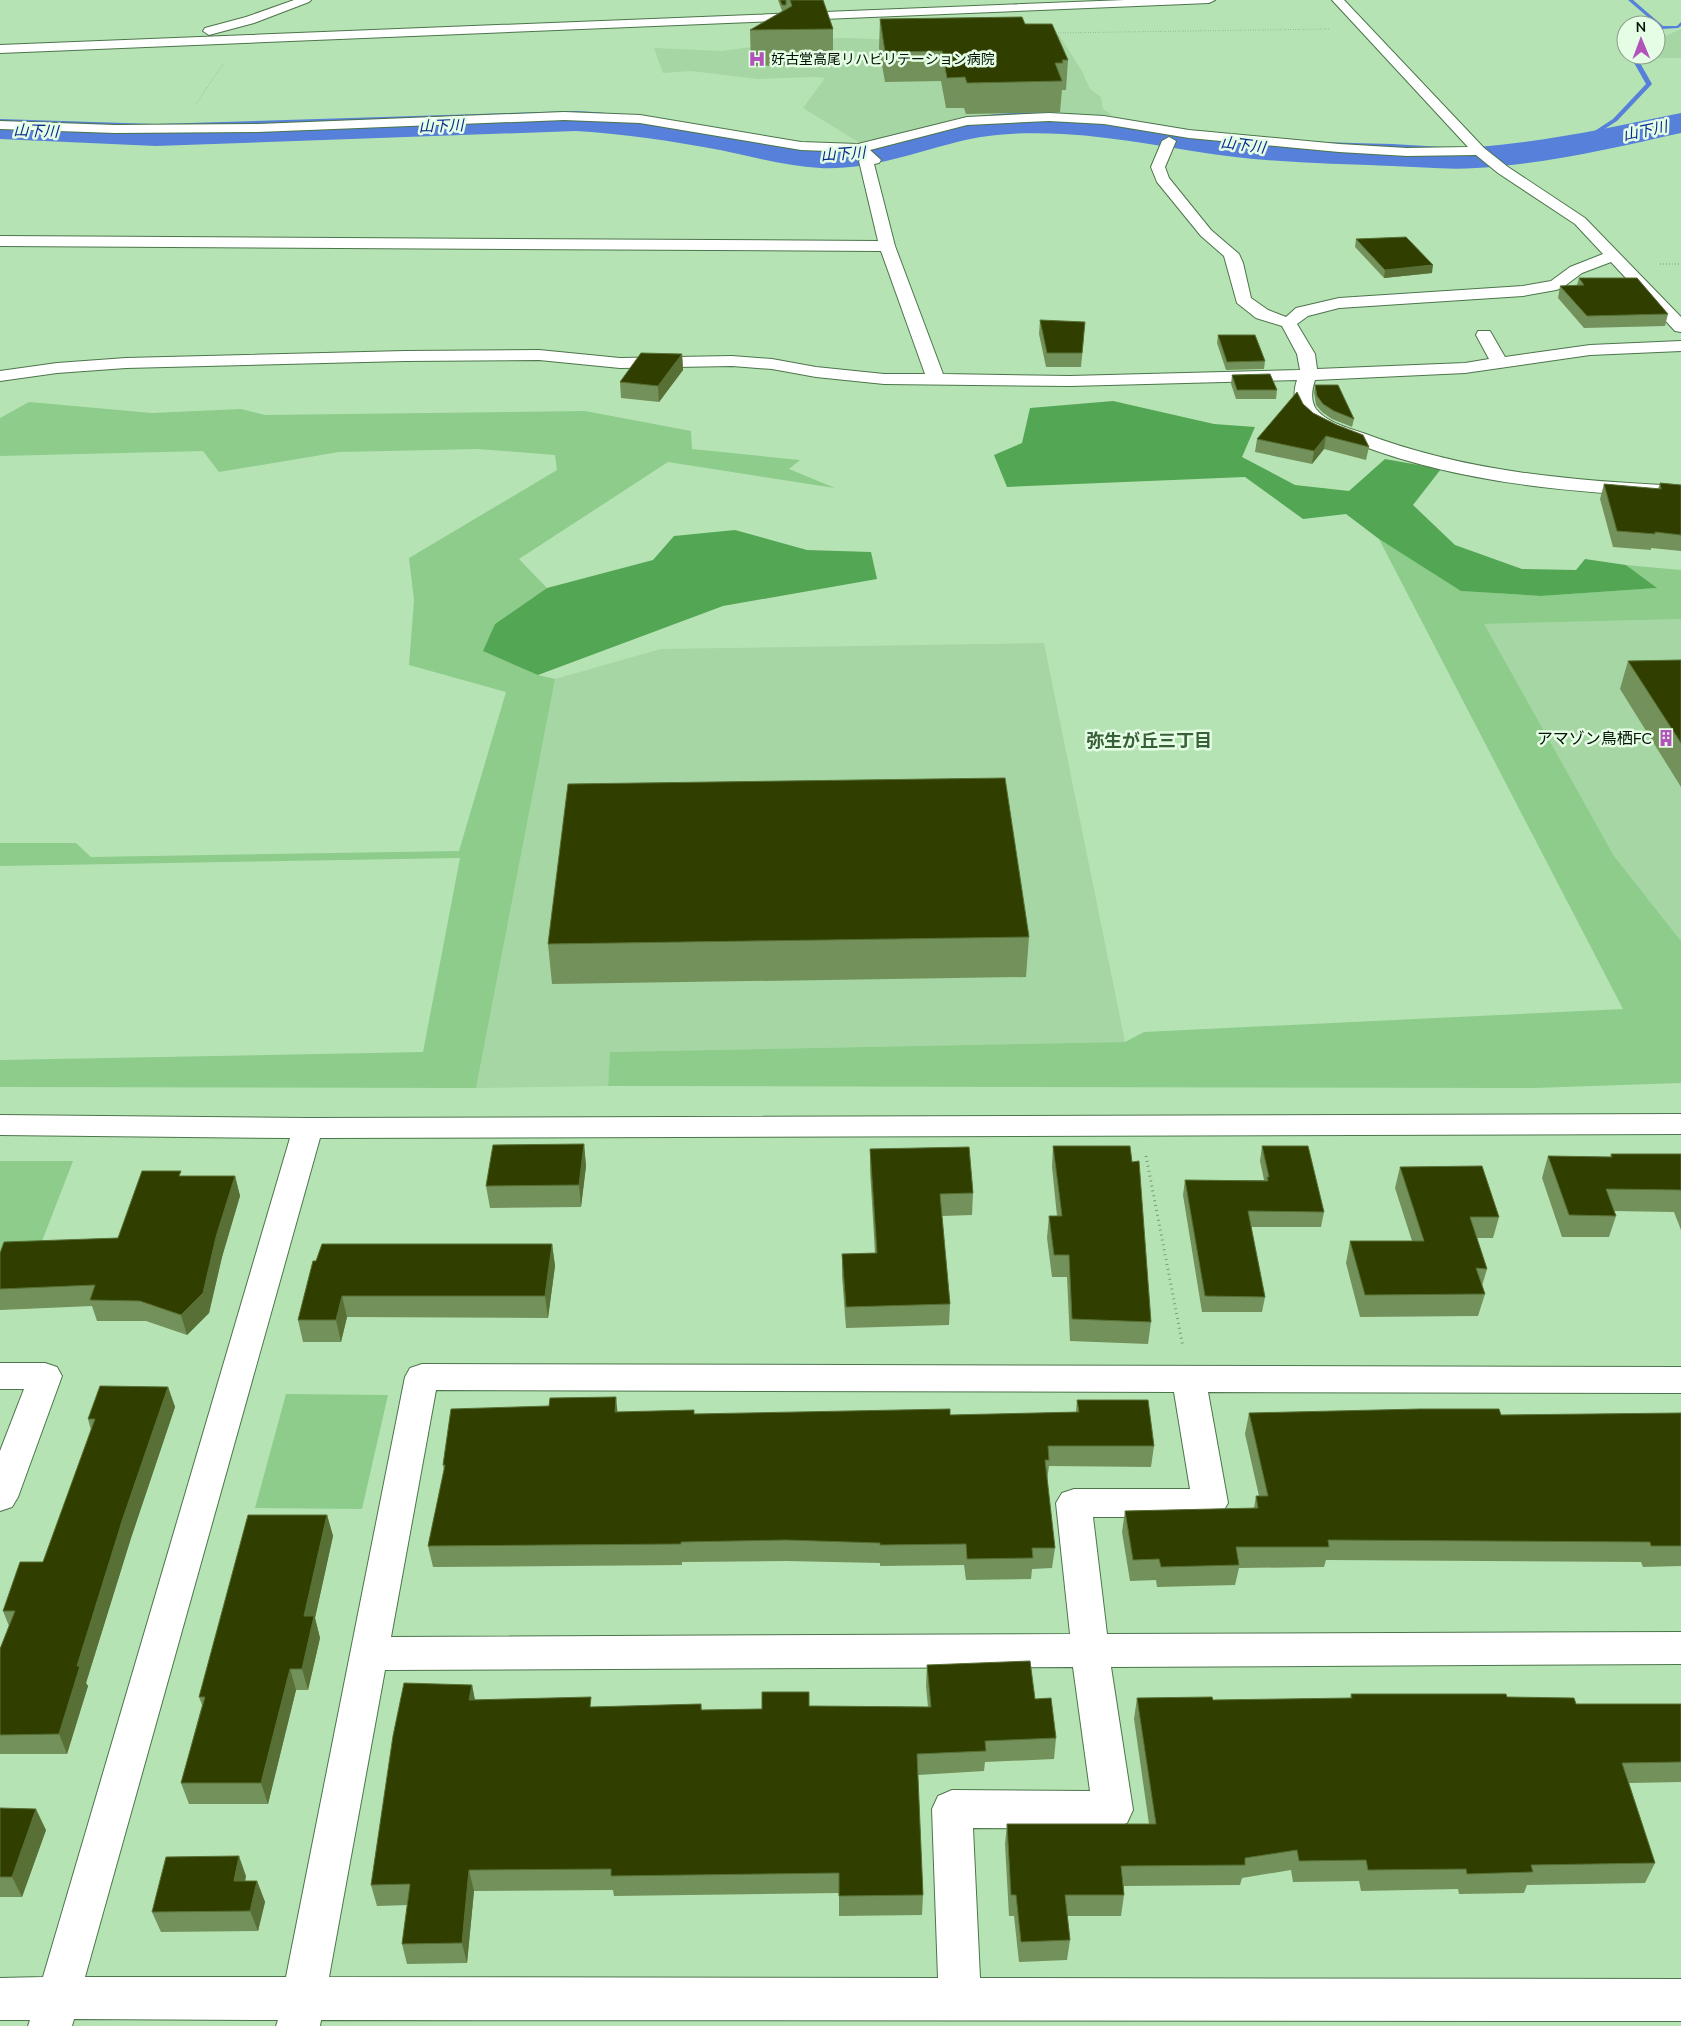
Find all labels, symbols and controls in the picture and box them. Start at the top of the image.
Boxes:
north arrow [1616,15,1666,65]
text: N [1635,18,1646,37]
hospital icon: 好古堂高尾リハビリテーション病院 [747,49,767,69]
place label: 好古堂高尾リハビリテーション病院 [771,50,995,69]
water label: 山下川 [418,115,466,137]
water label: 山下川 [1621,116,1671,145]
water label: 山下川 [13,120,61,142]
water label: 山下川 [1219,132,1269,158]
water label: 山下川 [820,142,868,166]
place label: アマゾン鳥栖FC [1537,728,1652,750]
building icon: アマゾン鳥栖FC [1656,728,1676,748]
district label: 弥生が丘三丁目 [1086,729,1212,753]

